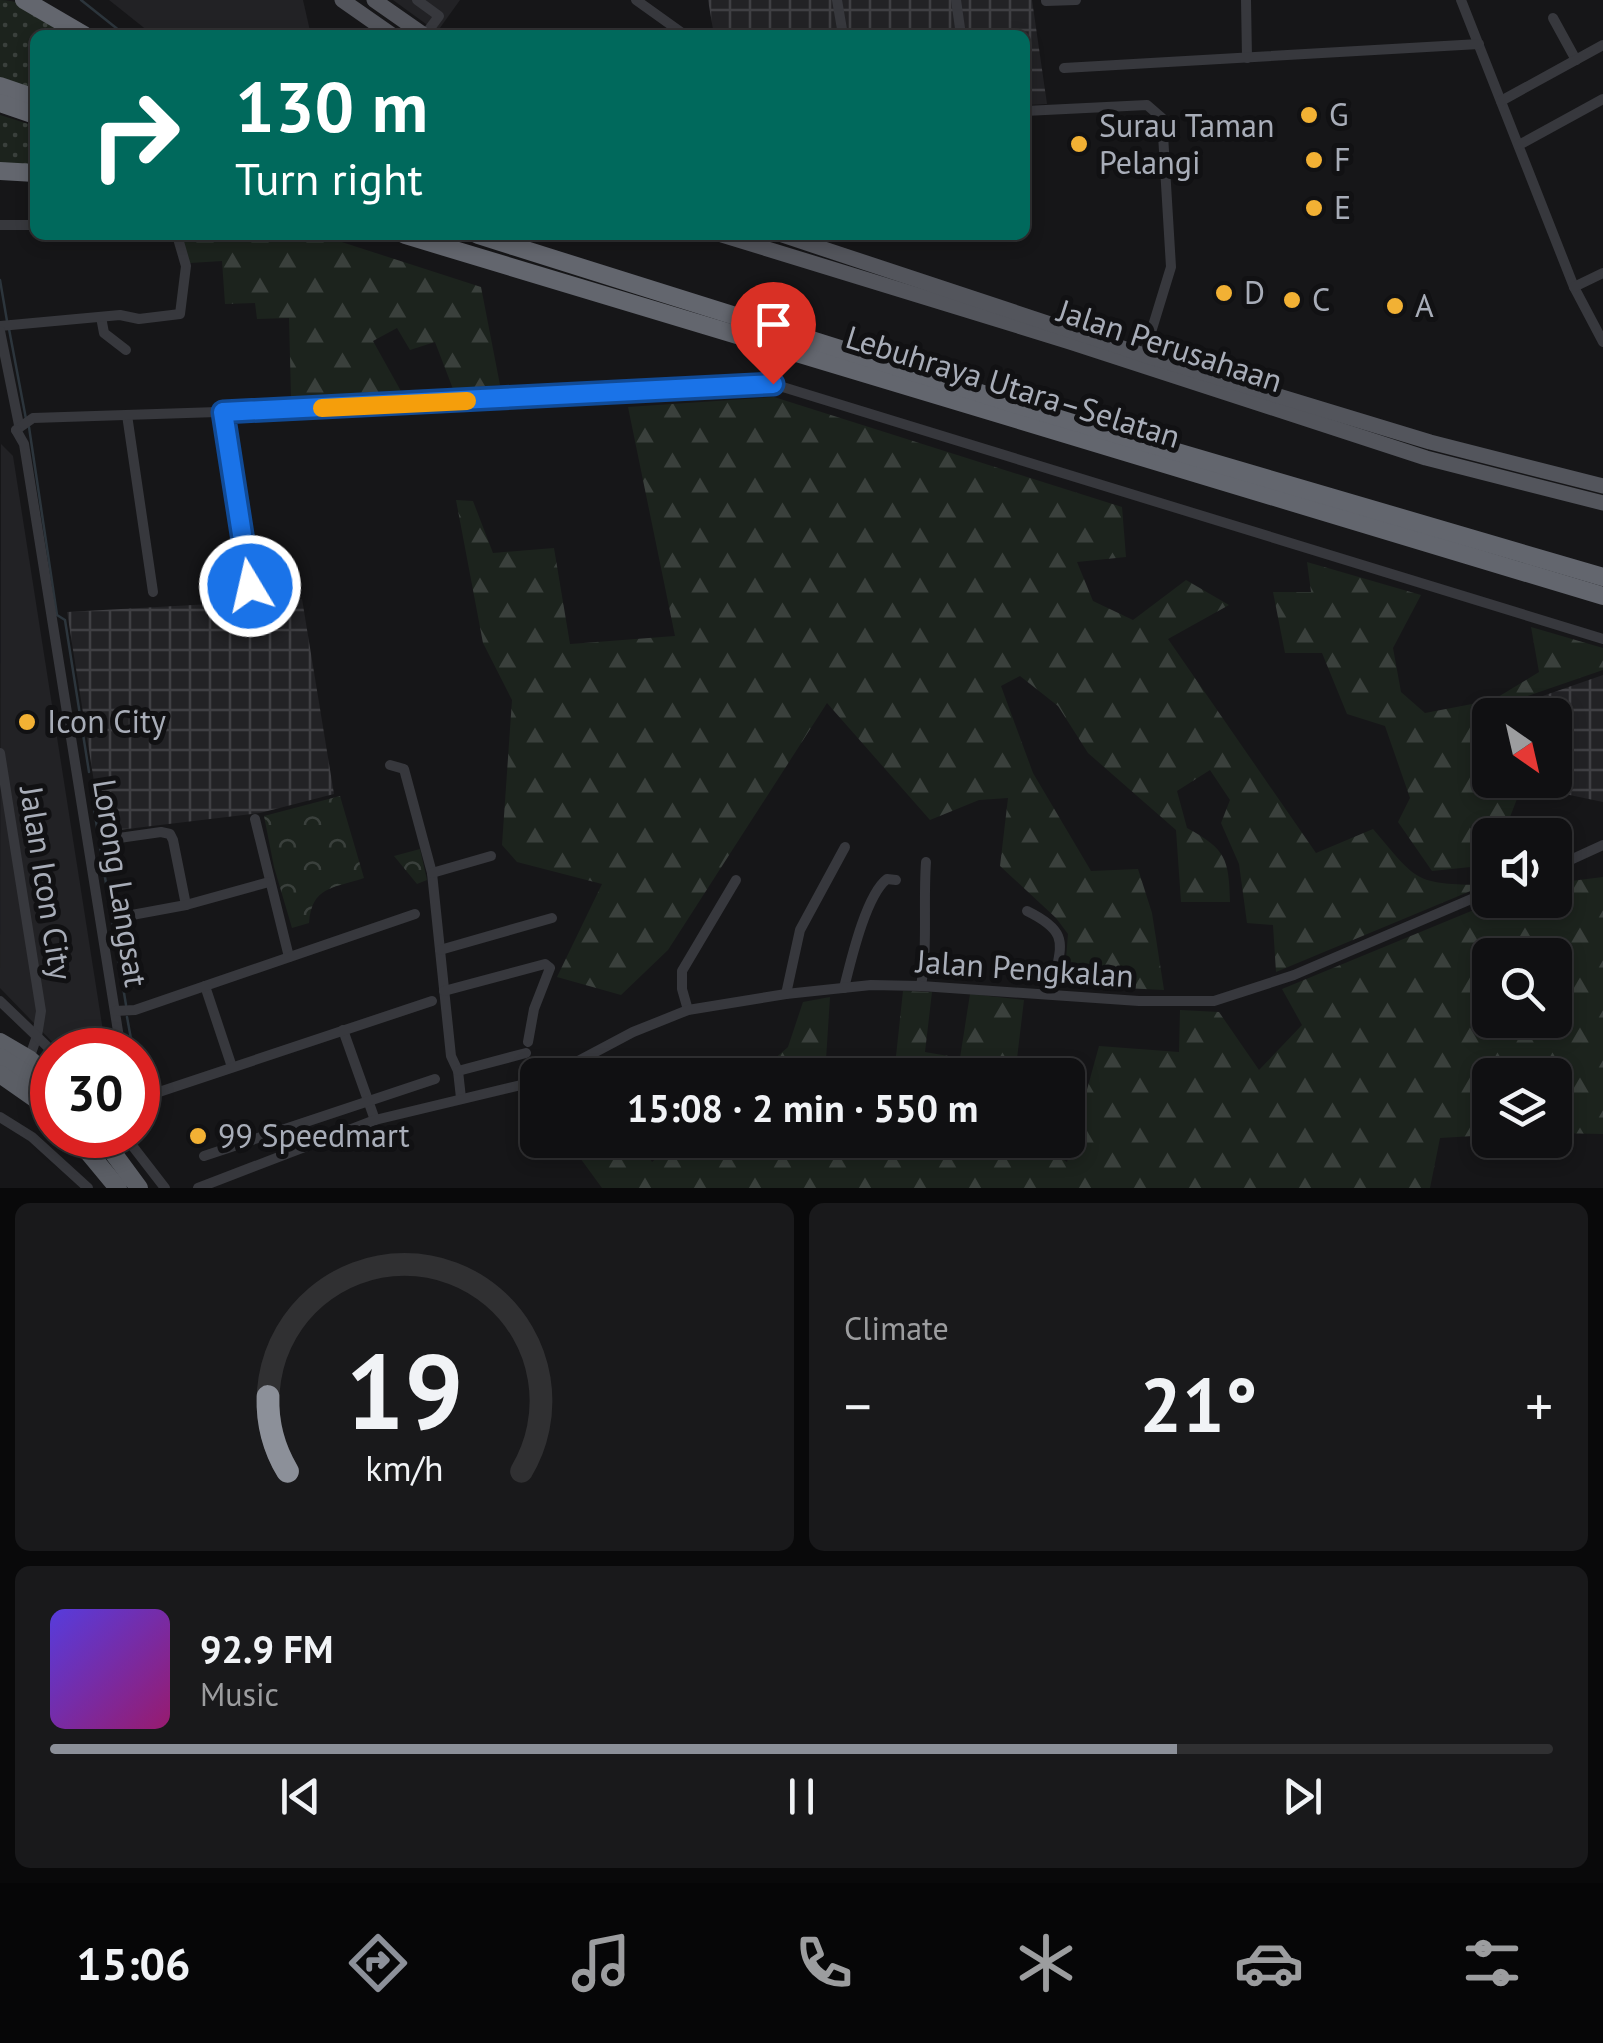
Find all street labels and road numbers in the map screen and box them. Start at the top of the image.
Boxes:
street label: Jalan Perusahaan [1051,288,1288,401]
street label: Lebuhraya Utara–Selatan [841,315,1185,457]
street label: Lorong Langsat [84,776,158,990]
street label: Jalan Icon City [11,781,83,983]
street label: Jalan Pengkalan [913,939,1135,997]

